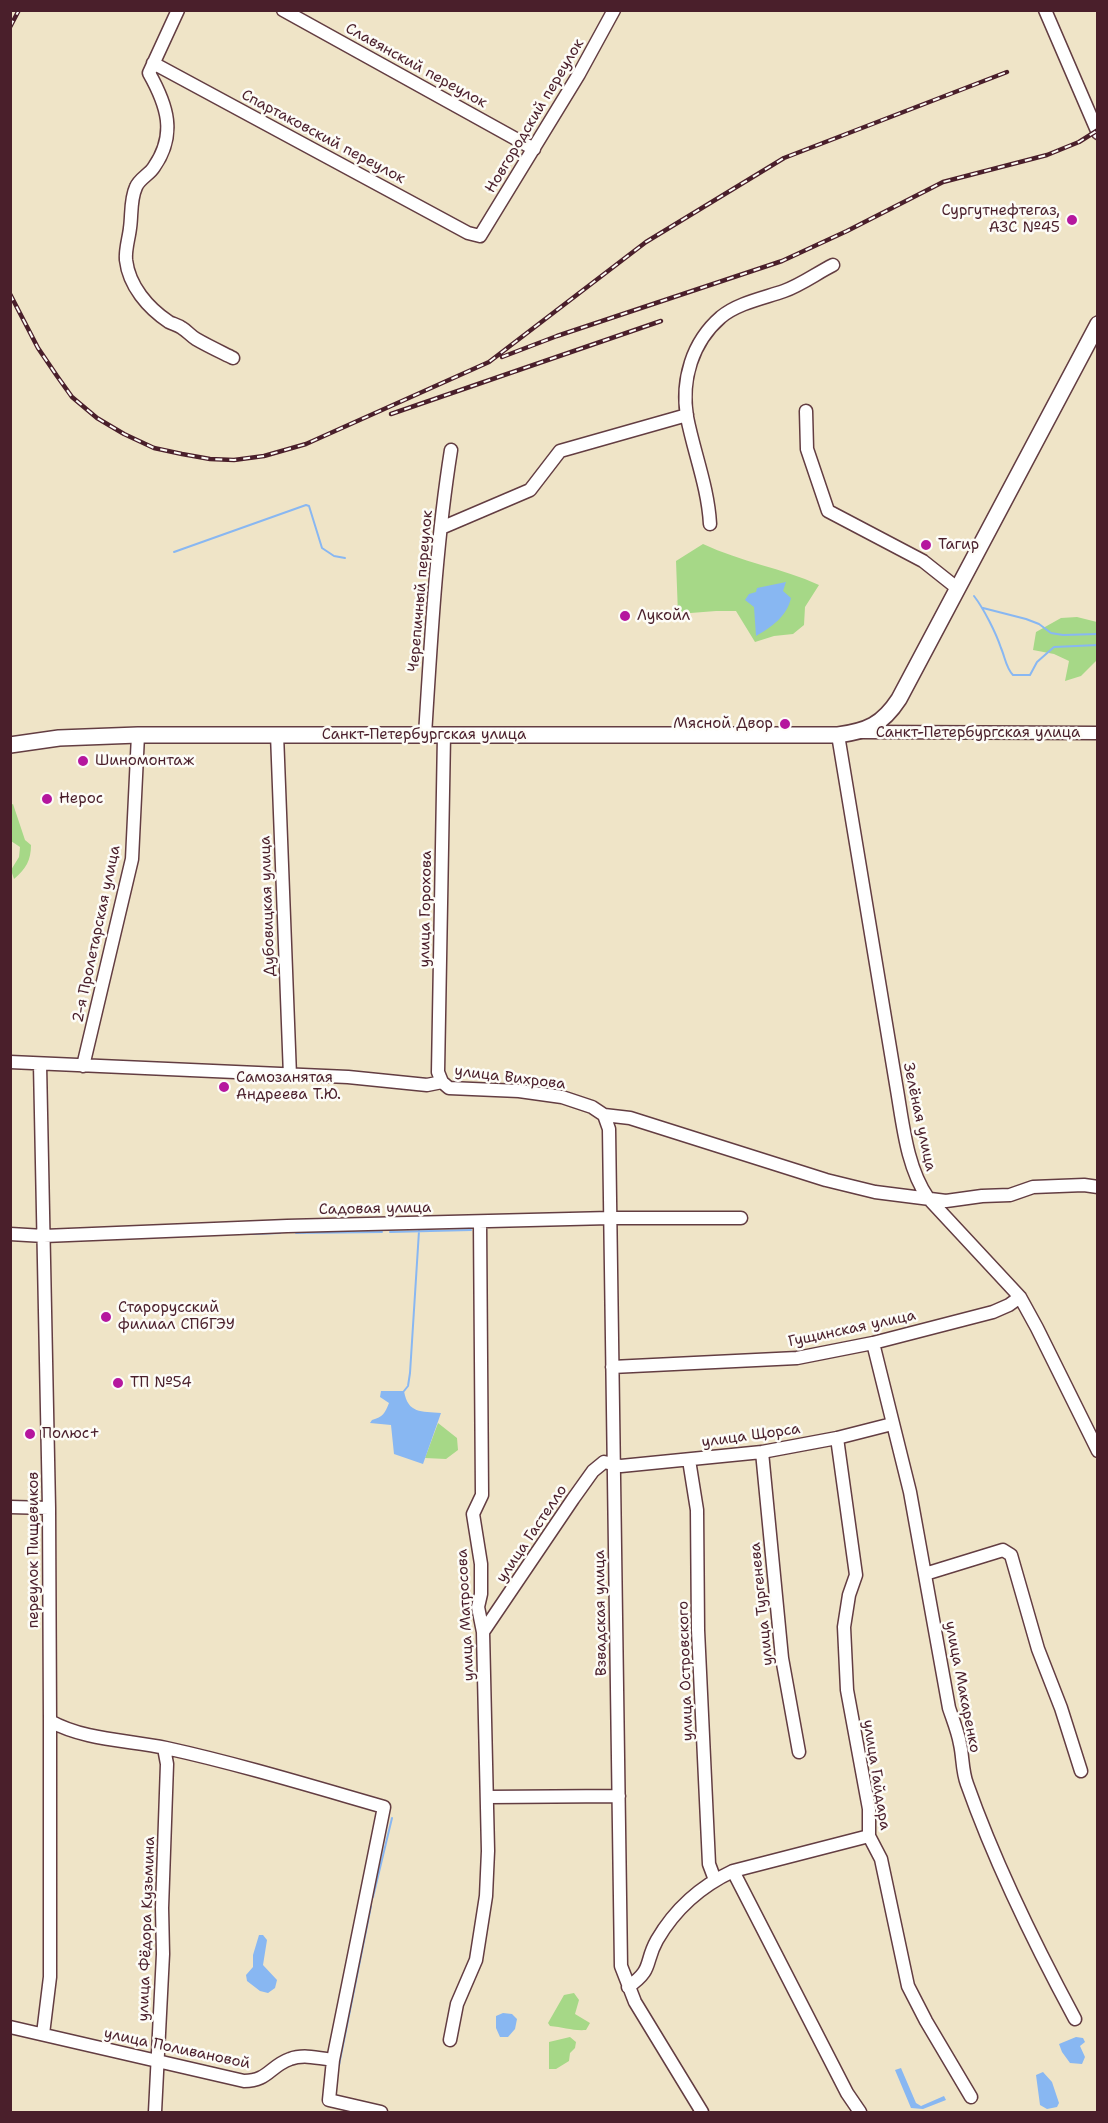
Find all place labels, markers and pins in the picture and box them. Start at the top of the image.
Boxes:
place label: Сургутнефтегаз, АЗС №45 [942,202,1060,237]
marker: Сургутнефтегаз, АЗС №45 [1065,213,1079,227]
place label: Тагир [938,536,979,554]
marker: Тагир [919,538,933,552]
place label: Лукойл [637,607,690,625]
marker: Лукойл [618,609,632,623]
place label: Мясной Двор [673,715,773,733]
marker: Мясной Двор [778,717,792,731]
place label: Шиномонтаж [95,752,194,770]
marker: Шиномонтаж [76,754,90,768]
place label: Нерос [59,790,103,808]
marker: Нерос [40,792,54,806]
place label: Самозанятая Андреева Т.Ю. [236,1069,341,1104]
marker: Самозанятая Андреева Т.Ю. [217,1080,231,1094]
place label: Старорусский филиал СПбГЭУ [118,1299,235,1334]
marker: Старорусский филиал СПбГЭУ [99,1310,113,1324]
place label: ТП №54 [130,1374,192,1392]
marker: ТП №54 [111,1376,125,1390]
place label: Полюс+ [42,1425,100,1443]
marker: Полюс+ [23,1427,37,1441]

